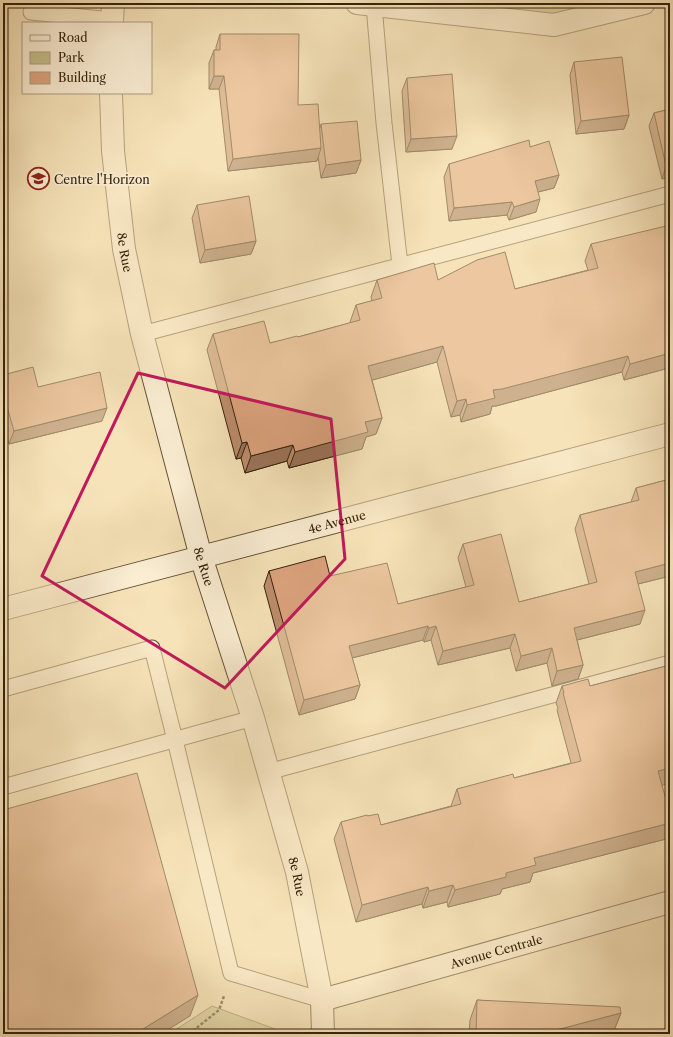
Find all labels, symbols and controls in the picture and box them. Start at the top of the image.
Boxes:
legend [22,22,152,94]
text: Road [58,30,88,45]
text: Park [58,50,85,65]
text: Building [58,70,106,85]
school or university icon: Centre l'Horizon [25,166,51,192]
place label: Centre l'Horizon [54,172,150,187]
street label: 8e Rue [115,232,136,274]
street label: 4e Avenue [306,507,367,536]
street label: 8e Rue [191,545,217,588]
street label: 8e Rue [286,855,309,898]
street label: Avenue Centrale [447,931,544,971]

